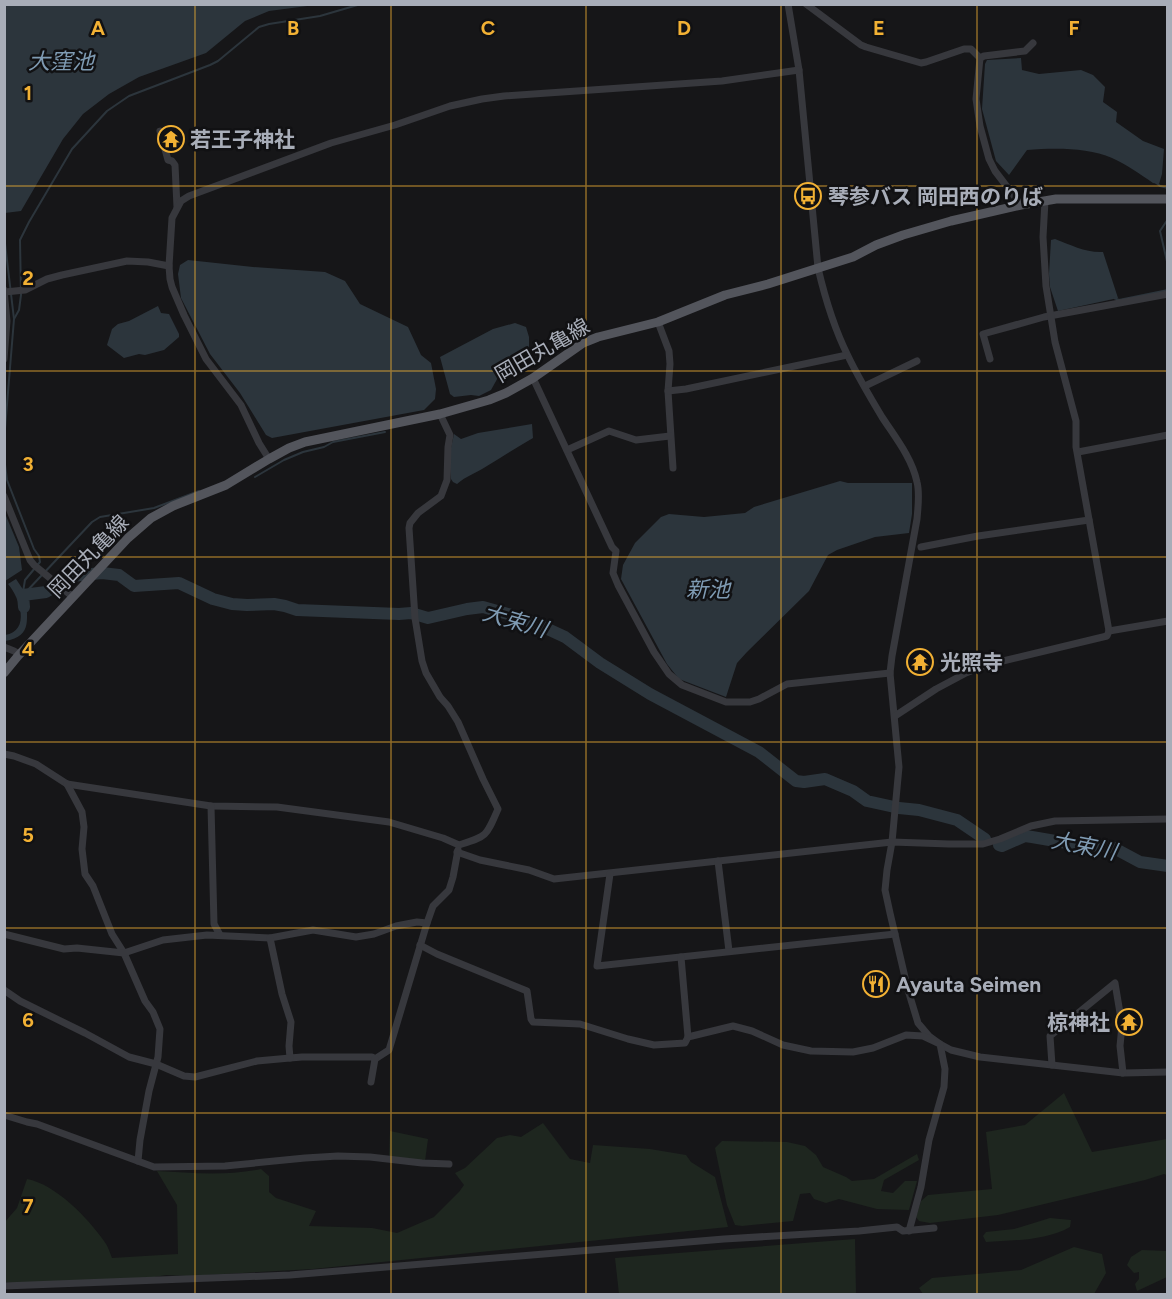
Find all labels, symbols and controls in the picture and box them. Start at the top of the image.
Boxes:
text: A [91,16,106,40]
text: B [287,16,299,40]
text: C [481,16,495,40]
text: D [677,16,691,40]
text: E [873,16,885,40]
text: F [1068,16,1080,40]
water label: 大窪池 [28,48,96,75]
text: 1 [24,81,32,105]
temple icon: 若王子神社 [156,124,186,154]
place label: 若王子神社 [190,127,295,152]
bus stop icon: 琴参バス 岡田西のりば [793,181,823,211]
place label: 琴参バス 岡田西のりば [828,184,1043,209]
text: 2 [22,266,34,290]
street label: 岡田丸亀線 [490,313,594,387]
text: 3 [22,452,34,476]
street label: 岡田丸亀線 [43,510,133,602]
water label: 新池 [686,576,732,603]
water label: 大束川 [480,599,552,644]
text: 4 [22,637,35,661]
temple icon: 光照寺 [905,647,935,677]
place label: 光照寺 [940,650,1003,675]
text: 5 [22,823,34,847]
water label: 大束川 [1049,826,1121,866]
restaurant icon: Ayauta Seimen [861,969,891,999]
place label: Ayauta Seimen [896,972,1041,997]
temple icon: 椋神社 [1114,1007,1144,1037]
text: 6 [22,1008,34,1032]
place label: 椋神社 [1047,1010,1110,1035]
text: 7 [22,1194,34,1218]

